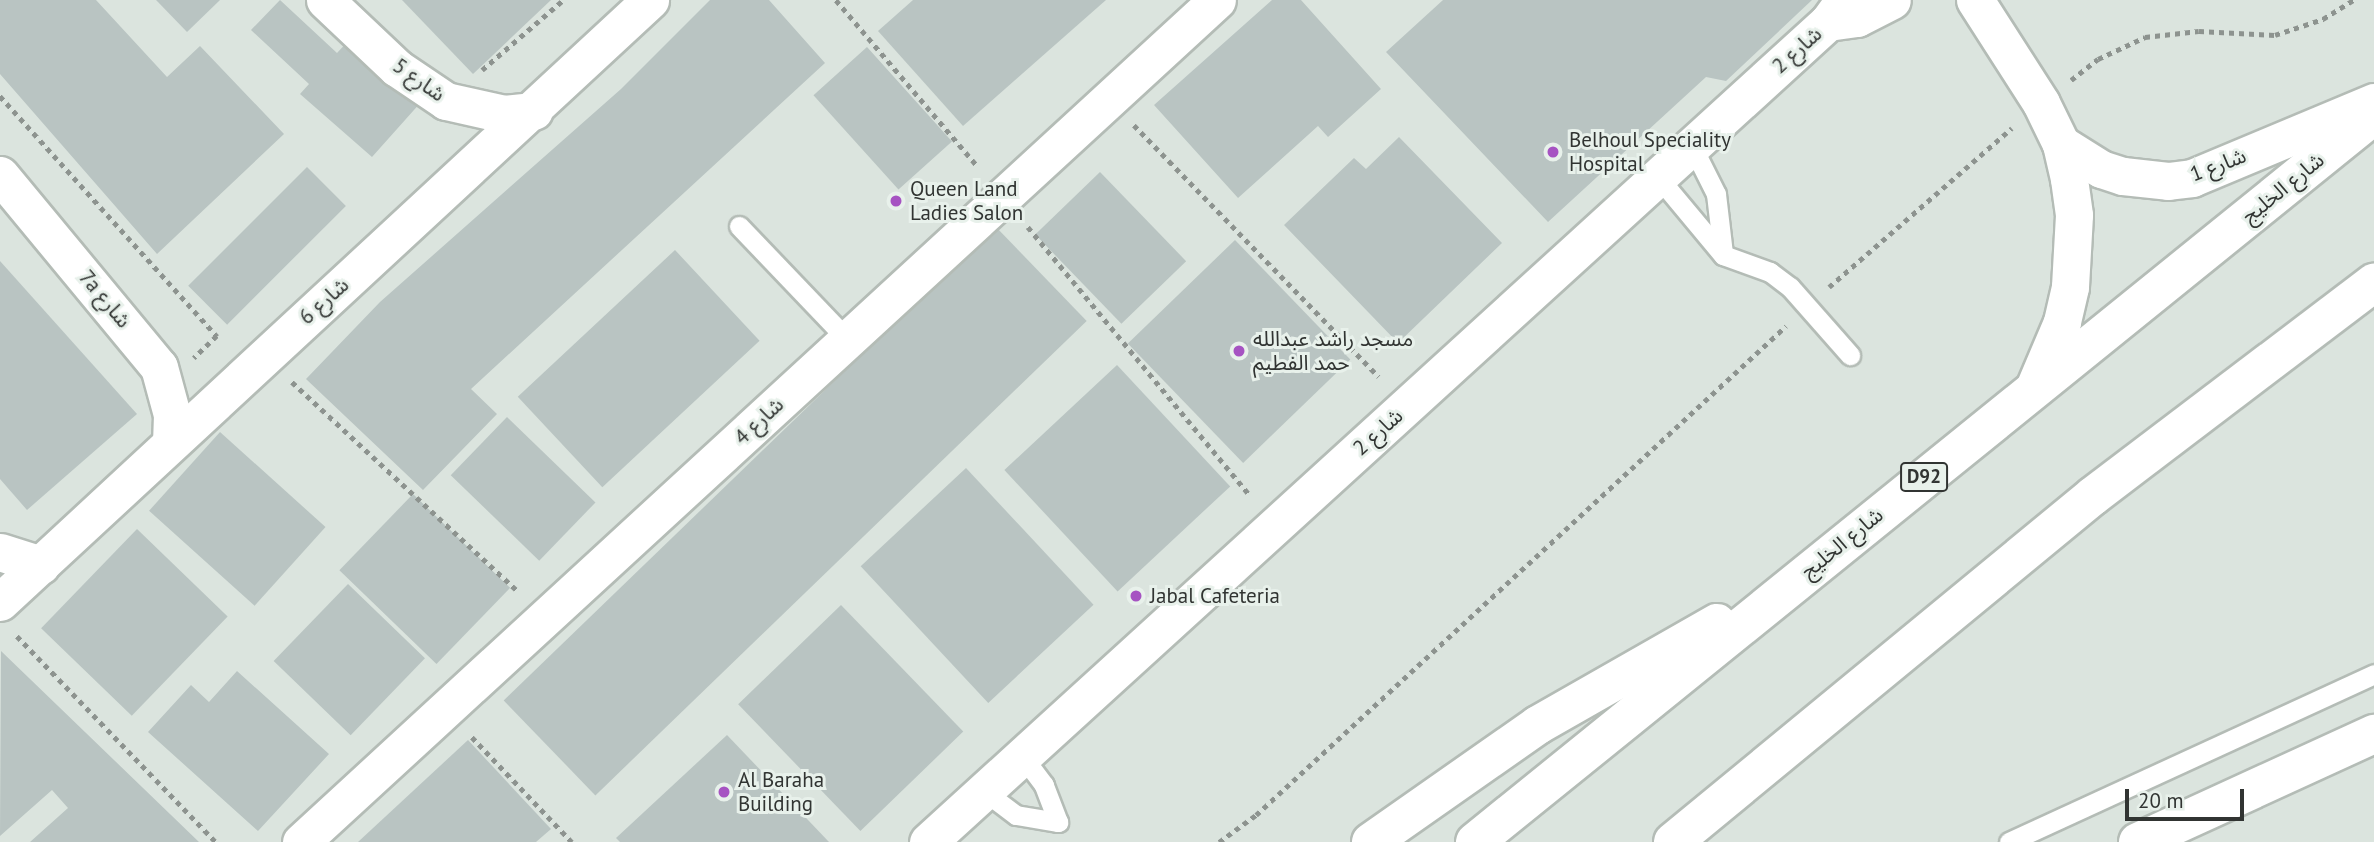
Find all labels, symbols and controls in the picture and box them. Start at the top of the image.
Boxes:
street label: شارع 2 [1767,21,1827,79]
street label: شارع 5 [388,53,450,107]
place label: Belhoul Speciality Hospital [1569,127,1731,177]
marker: Belhoul Speciality Hospital [1543,142,1563,162]
street label: شارع 1 [2186,143,2250,187]
street label: شارع الخليج [2237,147,2329,229]
place label: Queen Land Ladies Salon [910,176,1023,226]
marker: Queen Land Ladies Salon [888,193,904,209]
street label: 7a شارع [74,265,136,333]
street label: شارع 6 [294,272,354,330]
place label: مسجد راشد عبدالله حمد الفطيم [1253,326,1413,376]
marker: مسجد راشد عبدالله حمد الفطيم [1231,343,1247,359]
street label: شارع 4 [729,392,789,450]
street label: شارع 2 [1348,403,1408,461]
road number: D92 [1899,462,1948,492]
street label: شارع الخليج [1796,502,1888,584]
place label: Jabal Cafeteria [1150,583,1280,609]
marker: Jabal Cafeteria [1128,588,1144,604]
place label: Al Baraha Building [738,767,824,817]
scale bar [2129,776,2248,820]
marker: Al Baraha Building [716,784,732,800]
text: 20 m [2138,787,2184,814]

